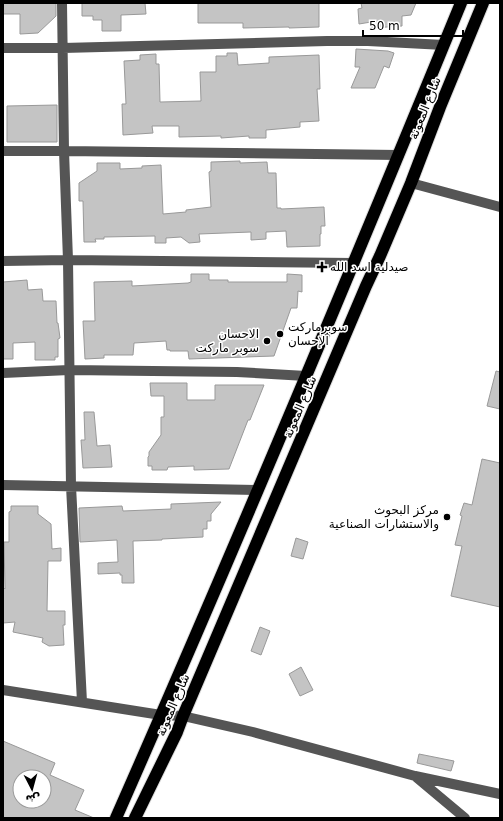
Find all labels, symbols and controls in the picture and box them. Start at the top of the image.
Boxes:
scale bar [363,12,463,38]
text: 50 m [369,19,400,33]
street label: شارع المعونة [406,75,445,142]
place label: صيدلية اسد الله [330,260,409,274]
marker: صيدلية اسد الله [317,262,327,272]
place label: سوبرماركت الإحسان [288,320,348,348]
place label: الاحسان سوبر ماركت [196,327,259,356]
marker: سوبرماركت الإحسان [275,329,285,339]
marker: الاحسان سوبر ماركت [262,336,272,346]
street label: شارع المعونة [281,374,320,441]
place label: مركز البحوث والاستشارات الصناعية [329,503,439,532]
marker: مركز البحوث والاستشارات الصناعية [442,512,452,522]
street label: شارع المعونة [154,672,193,739]
north arrow [12,769,52,809]
text: ش [25,791,41,806]

